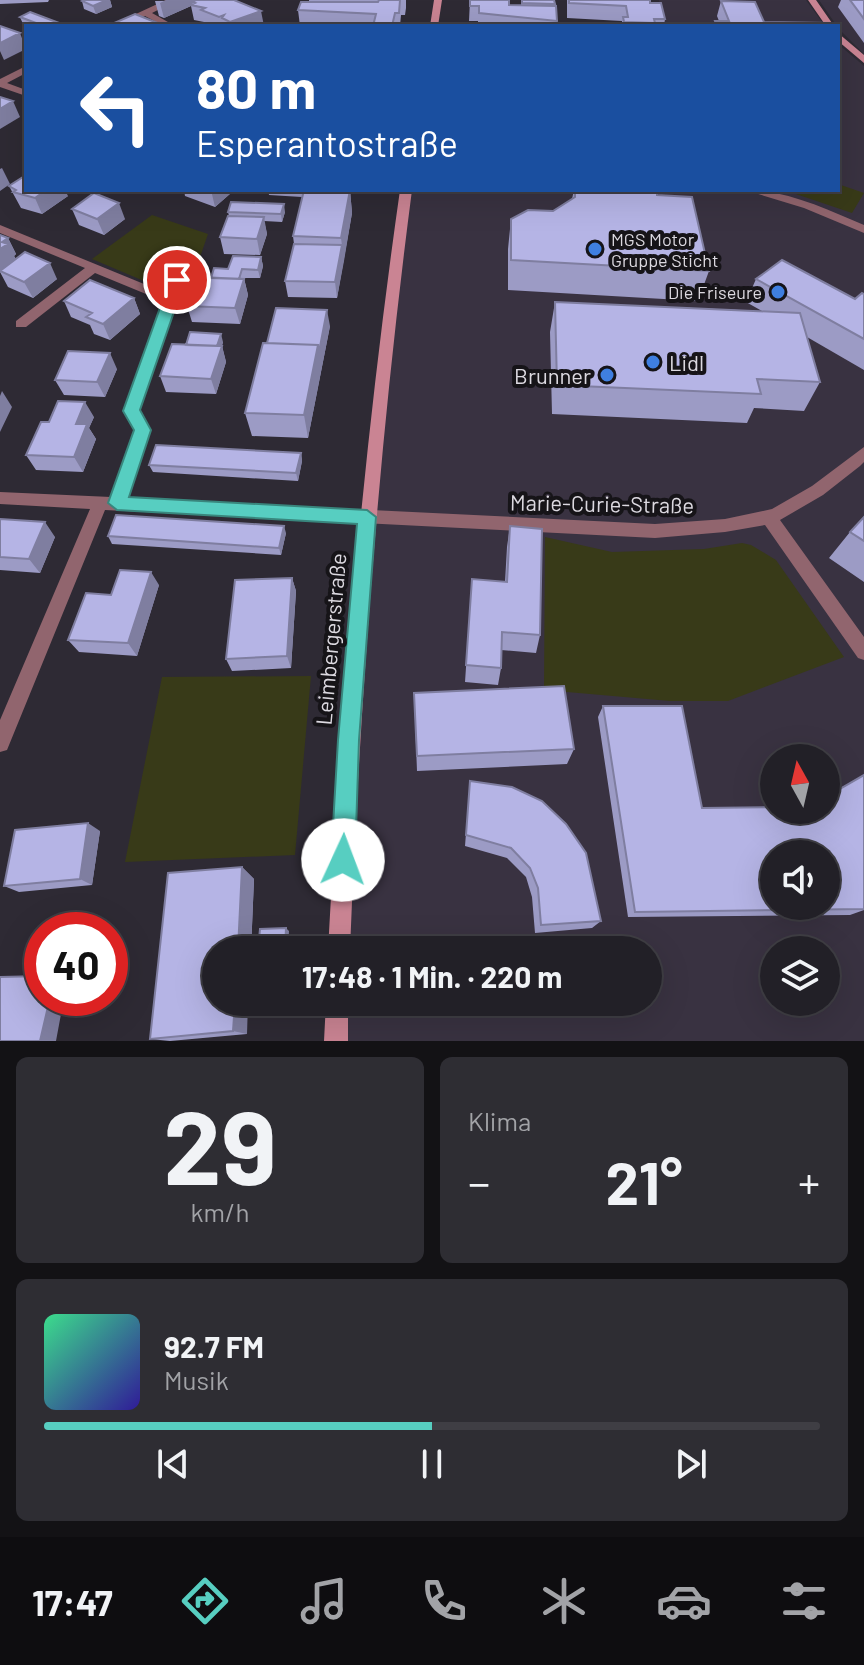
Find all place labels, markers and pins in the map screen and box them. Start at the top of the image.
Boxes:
place label: MGS Motor Gruppe Sticht [611,228,718,271]
marker: MGS Motor Gruppe Sticht [586,240,604,258]
pin [143,246,211,314]
place label: Die Friseure [668,281,762,303]
marker: Die Friseure [769,283,787,301]
place label: Lidl [669,349,704,375]
marker: Lidl [644,353,662,371]
place label: Brunner [514,362,591,388]
marker: Brunner [598,366,616,384]

